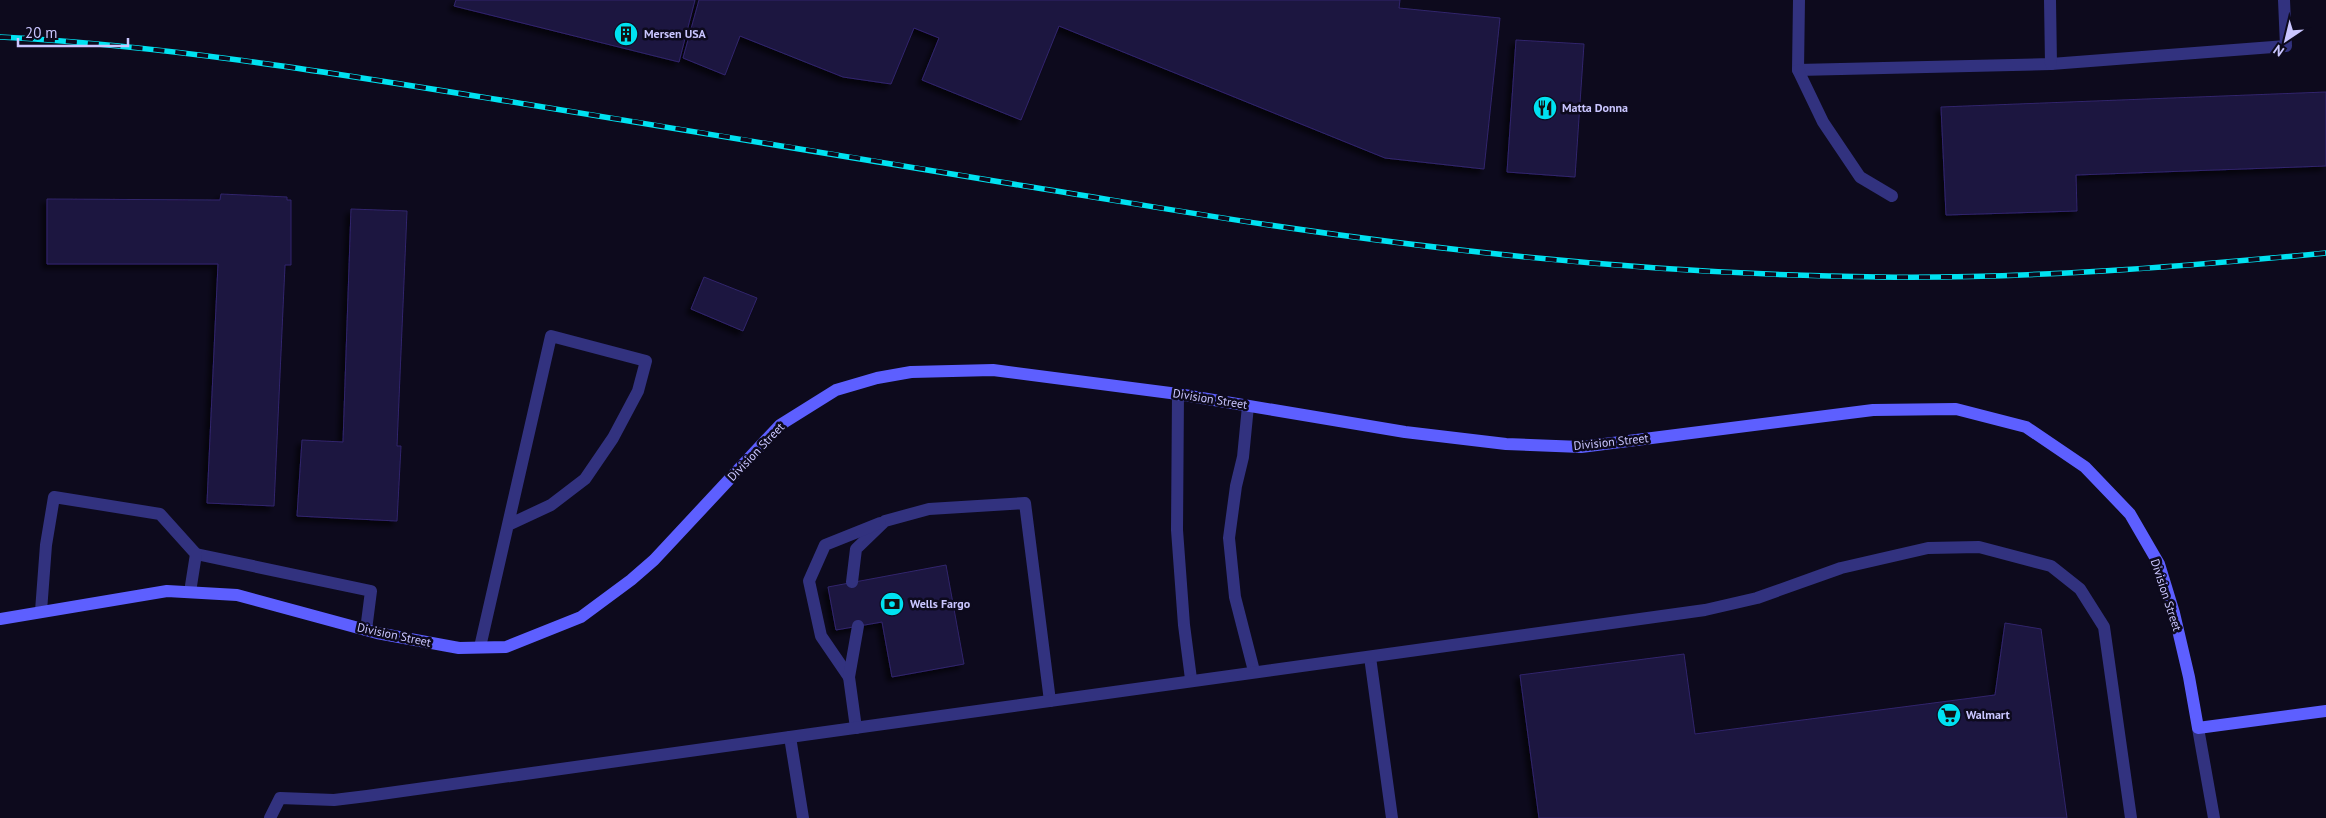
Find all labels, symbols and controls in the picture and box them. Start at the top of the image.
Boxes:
scale bar [18,15,128,47]
north arrow [2261,15,2311,65]
building icon: Mersen USA [613,21,639,47]
text: 20 m [25,23,58,42]
place label: Mersen USA [644,26,707,41]
text: N [2270,41,2287,61]
restaurant icon: Matta Donna [1532,95,1558,121]
place label: Matta Donna [1562,100,1628,115]
street label: Division Street [1172,385,1248,412]
street label: Division Street [724,419,787,484]
street label: Division Street [1573,430,1649,453]
street label: Division Street [2148,557,2185,633]
bank icon: Wells Fargo [879,591,905,617]
place label: Wells Fargo [910,596,971,611]
street label: Division Street [356,619,432,650]
supermarket icon: Walmart [1936,702,1962,728]
place label: Walmart [1966,707,2010,722]

